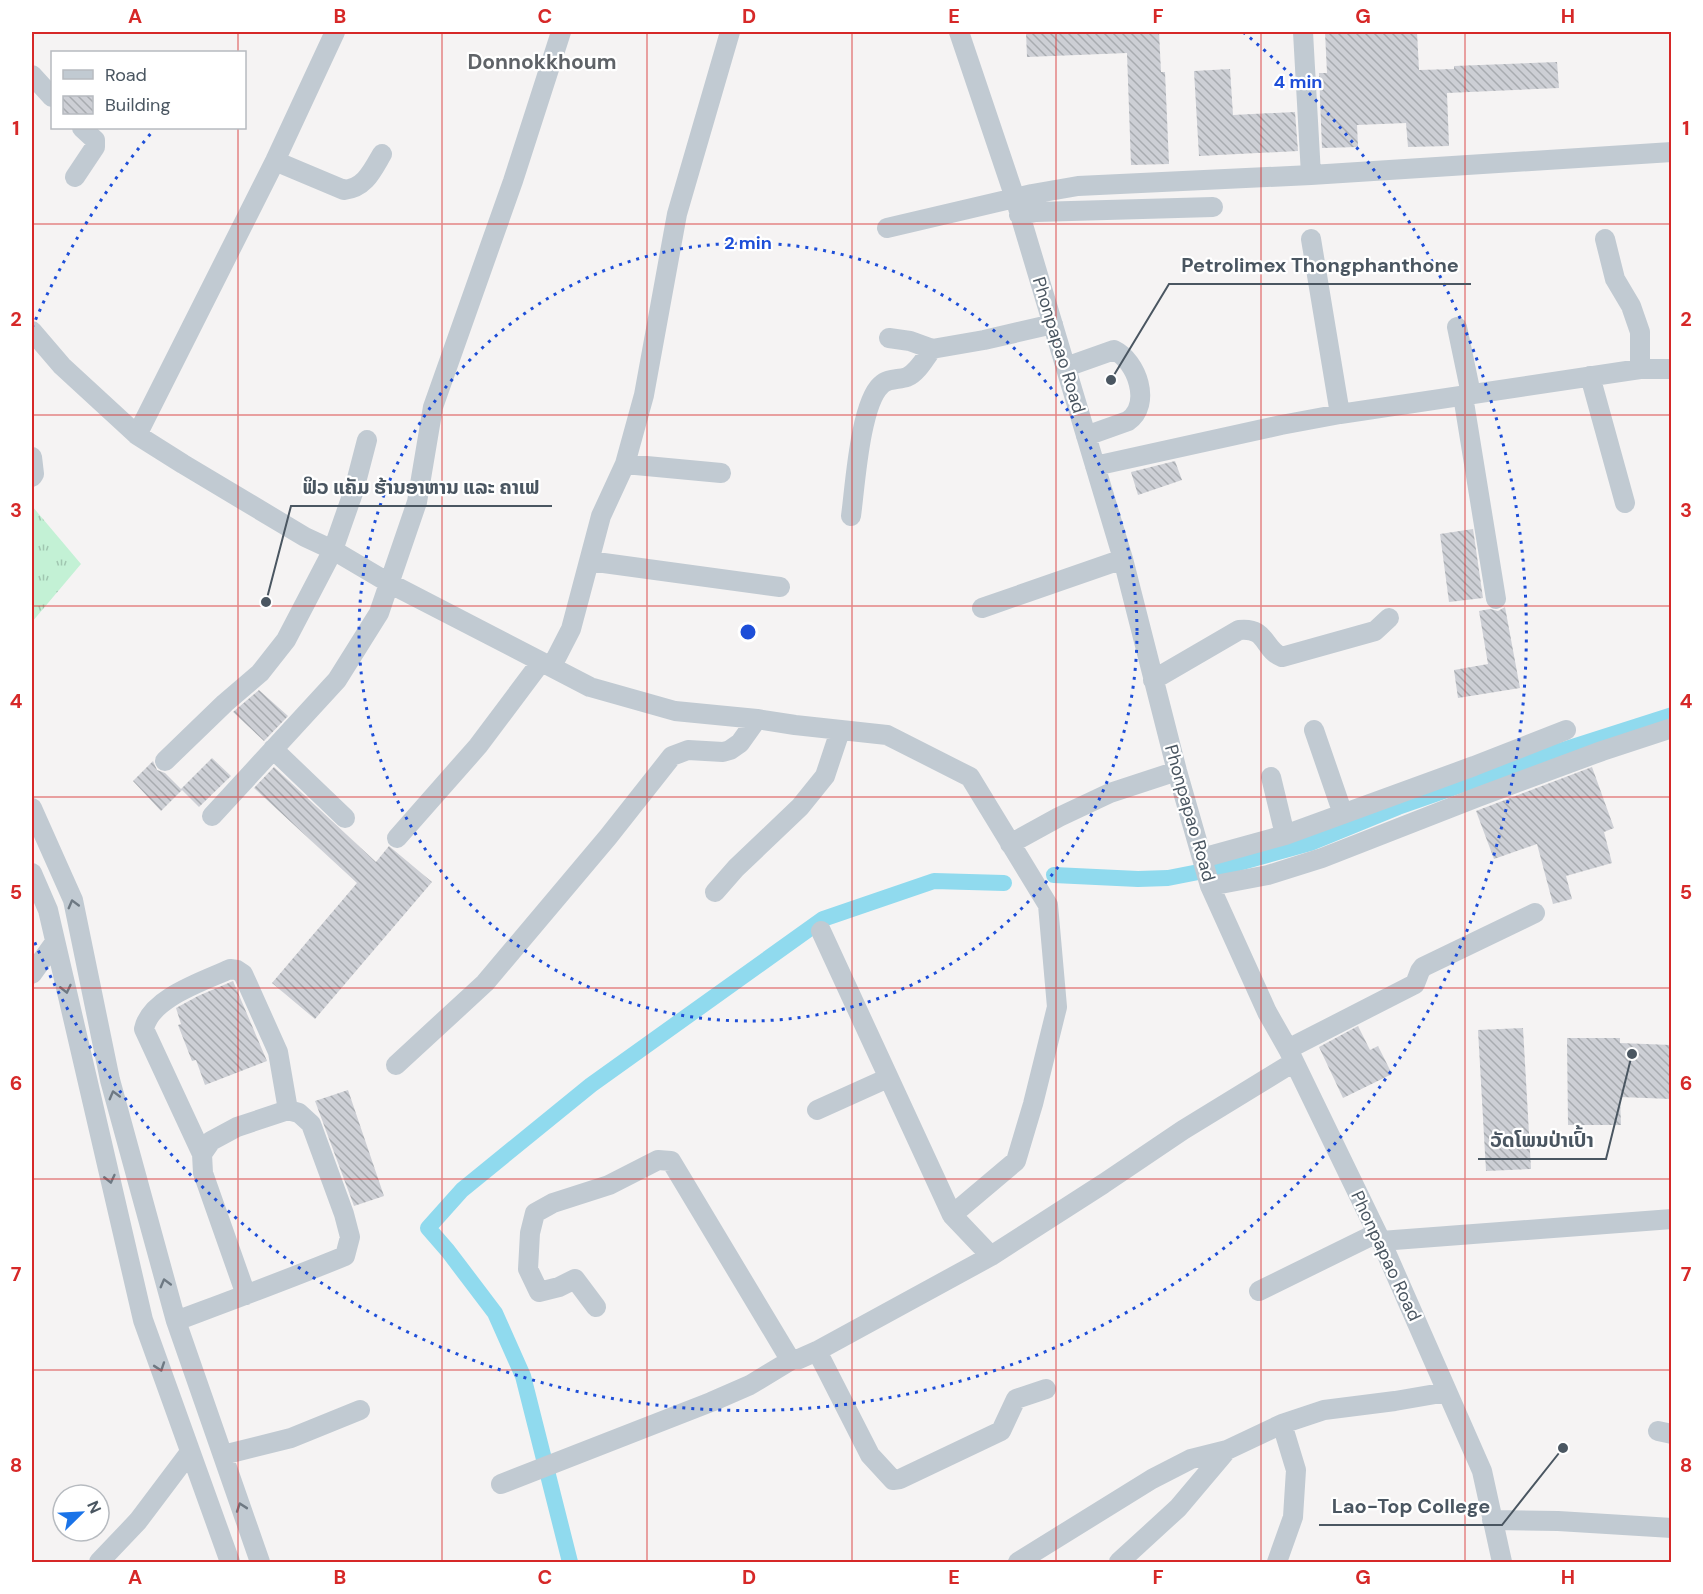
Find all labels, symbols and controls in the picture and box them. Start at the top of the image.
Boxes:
text: A [128,3,142,29]
text: B [334,3,346,29]
text: C [538,3,552,29]
text: D [742,3,756,29]
text: E [948,3,960,29]
text: F [1152,3,1164,29]
text: G [1355,3,1371,29]
text: H [1561,3,1575,29]
district label: Donnokkhoum [467,48,617,76]
legend [51,51,246,129]
text: Road [105,63,147,87]
text: 4 min [1274,70,1322,94]
text: Building [105,93,170,117]
text: 1 [12,115,20,141]
text: 1 [1682,115,1690,141]
text: 2 min [724,231,772,255]
callout: Petrolimex Thongphanthone [1169,246,1471,284]
text: Petrolimex Thongphanthone [1181,252,1459,278]
street label: Phonpapao Road [1027,274,1091,416]
text: 2 [10,306,22,332]
text: 2 [1680,306,1692,332]
callout: ຟິວ ແຄັມ ຮ້ານອາຫານ ແລະ ຄາເຟ [291,468,552,506]
text: ຟິວ ແຄັມ ຮ້ານອາຫານ ແລະ ຄາເຟ [302,474,540,500]
text: 3 [10,497,22,523]
text: 3 [1680,497,1692,523]
centre of rings [738,622,758,642]
text: 4 [10,688,23,714]
text: 4 [1680,688,1693,714]
street label: Phonpapao Road [1159,742,1221,884]
text: 5 [10,879,22,905]
text: 5 [1680,879,1692,905]
one-way arrow [68,899,80,910]
one-way arrow [58,984,71,994]
text: 6 [10,1070,22,1096]
text: 6 [1680,1070,1692,1096]
one-way arrow [108,1090,121,1100]
callout: ວັດໂພນປ່າເປົ້າ [1478,1121,1606,1159]
text: ວັດໂພນປ່າເປົ້າ [1490,1125,1594,1153]
one-way arrow [102,1174,115,1184]
street label: Phonpapao Road [1345,1187,1427,1325]
text: 7 [11,1261,22,1287]
text: 7 [1681,1261,1692,1287]
one-way arrow [160,1278,173,1288]
one-way arrow [152,1362,165,1372]
text: 8 [10,1452,22,1478]
text: 8 [1680,1452,1692,1478]
north arrow [51,1483,111,1543]
callout: Lao-Top College [1319,1487,1502,1525]
text: Lao-Top College [1332,1493,1490,1519]
text: N [82,1498,106,1517]
one-way arrow [235,1502,248,1513]
text: A [128,1564,142,1590]
text: B [334,1564,346,1590]
text: C [538,1564,552,1590]
text: D [742,1564,756,1590]
text: E [948,1564,960,1590]
text: F [1152,1564,1164,1590]
text: G [1355,1564,1371,1590]
text: H [1561,1564,1575,1590]

